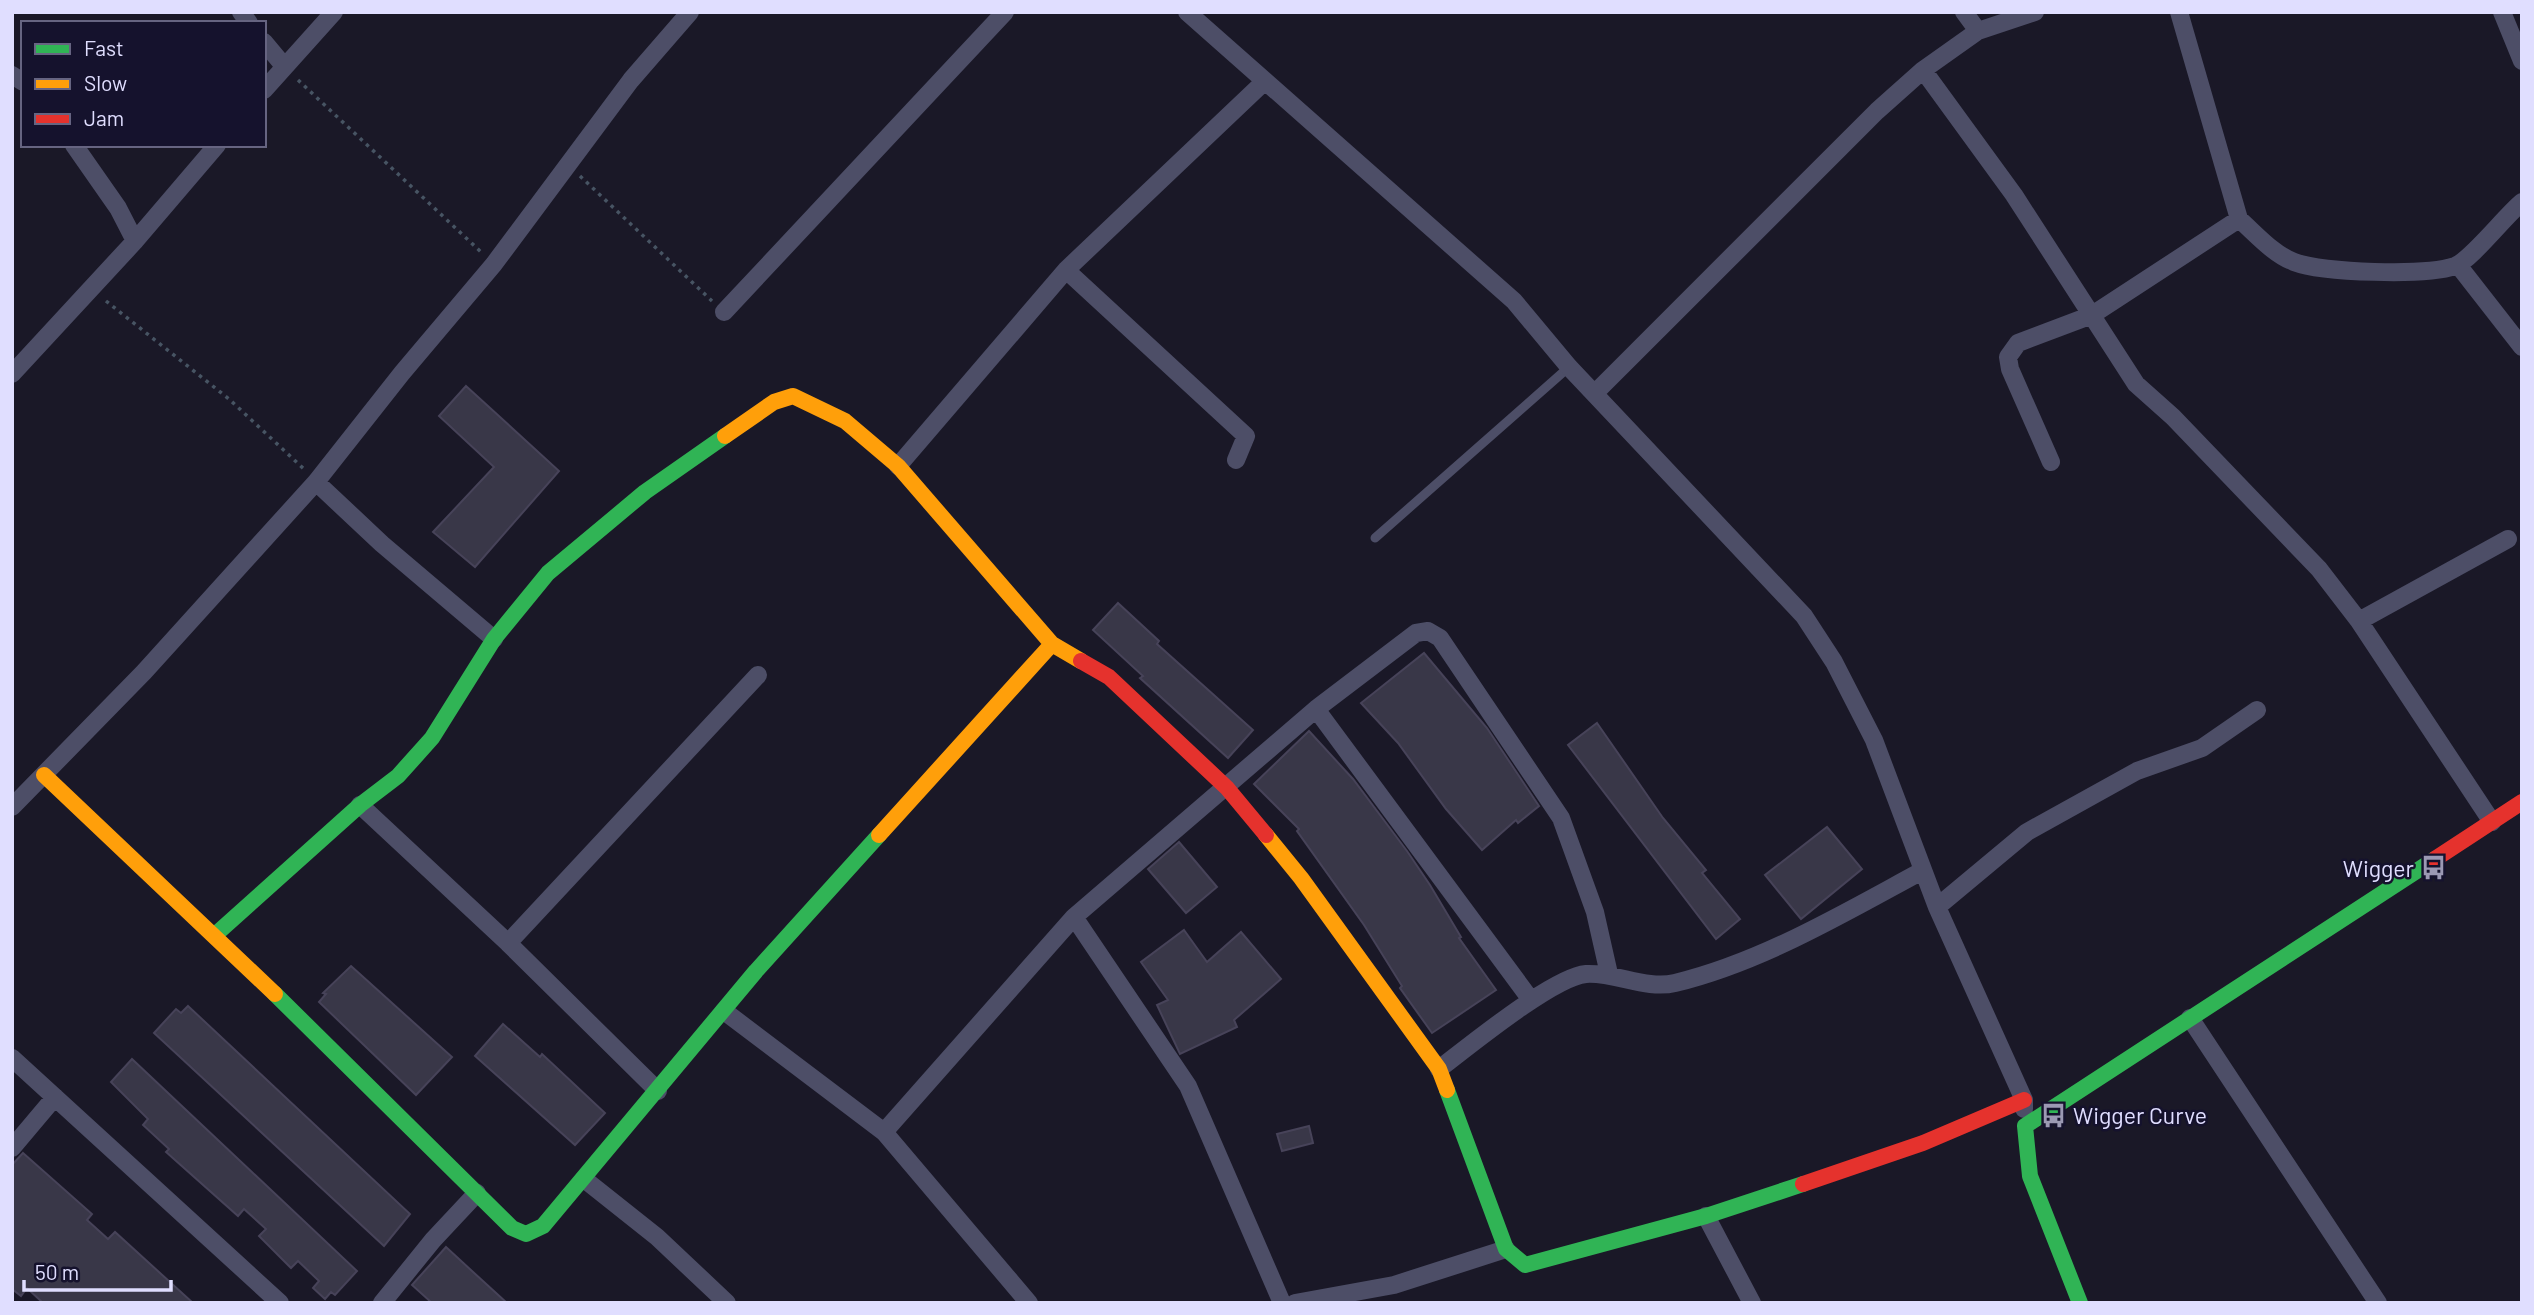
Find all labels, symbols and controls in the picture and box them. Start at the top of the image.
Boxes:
legend [21,21,266,147]
text: Fast [84,35,124,60]
text: Slow [84,70,127,95]
text: Jam [84,105,124,130]
place label: Wigger [2343,854,2415,882]
bus stop icon: Wigger [2420,854,2448,882]
bus stop icon: Wigger Curve [2039,1101,2067,1129]
place label: Wigger Curve [2073,1101,2207,1129]
scale bar [24,1248,172,1292]
text: 50 m [35,1259,79,1284]

